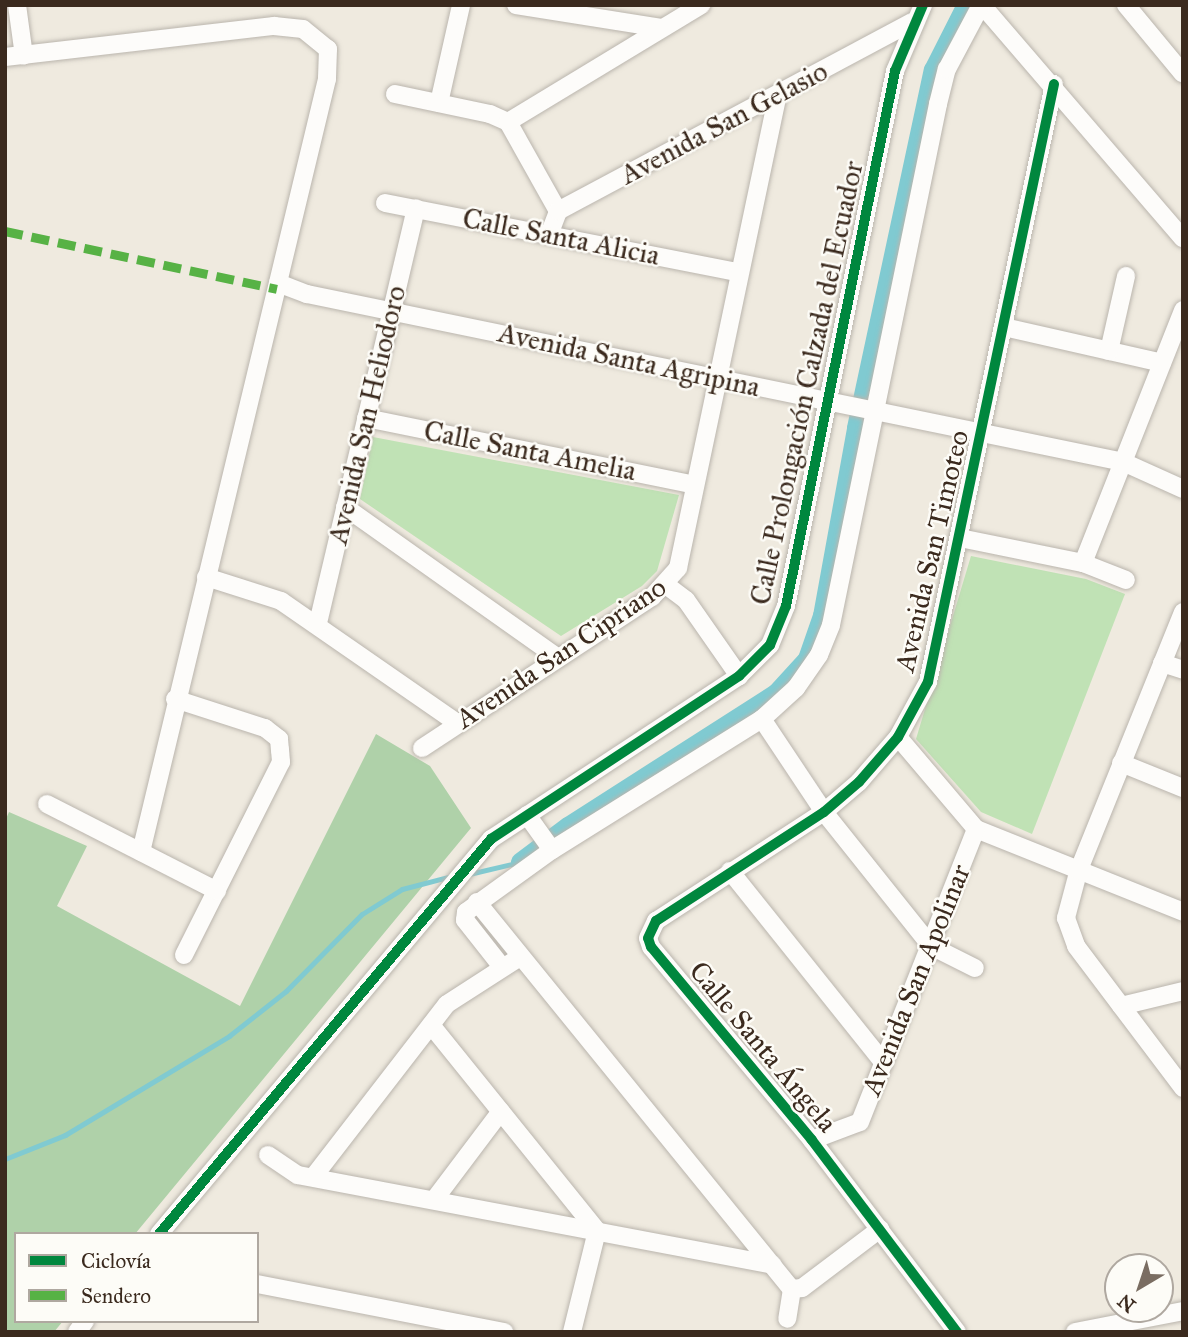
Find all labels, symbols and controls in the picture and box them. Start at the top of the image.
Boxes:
street label: Avenida San Gelasio [615,54,833,192]
street label: Calle Prolongación Calzada del Ecuador [744,158,870,608]
street label: Calle Santa Alicia [460,201,662,273]
street label: Avenida San Heliodoro [321,282,413,548]
street label: Avenida Santa Agripina [495,316,763,404]
street label: Calle Santa Amelia [421,414,639,488]
street label: Avenida San Timoteo [888,427,976,675]
street label: Avenida San Cipriano [449,570,673,736]
street label: Avenida San Apolinar [854,860,978,1100]
street label: Calle Santa Ángela [682,955,844,1139]
legend [14,1232,259,1323]
text: Ciclovía [81,1248,151,1274]
north arrow [1104,1253,1174,1323]
text: Sendero [81,1283,151,1309]
text: N [1113,1289,1140,1317]

